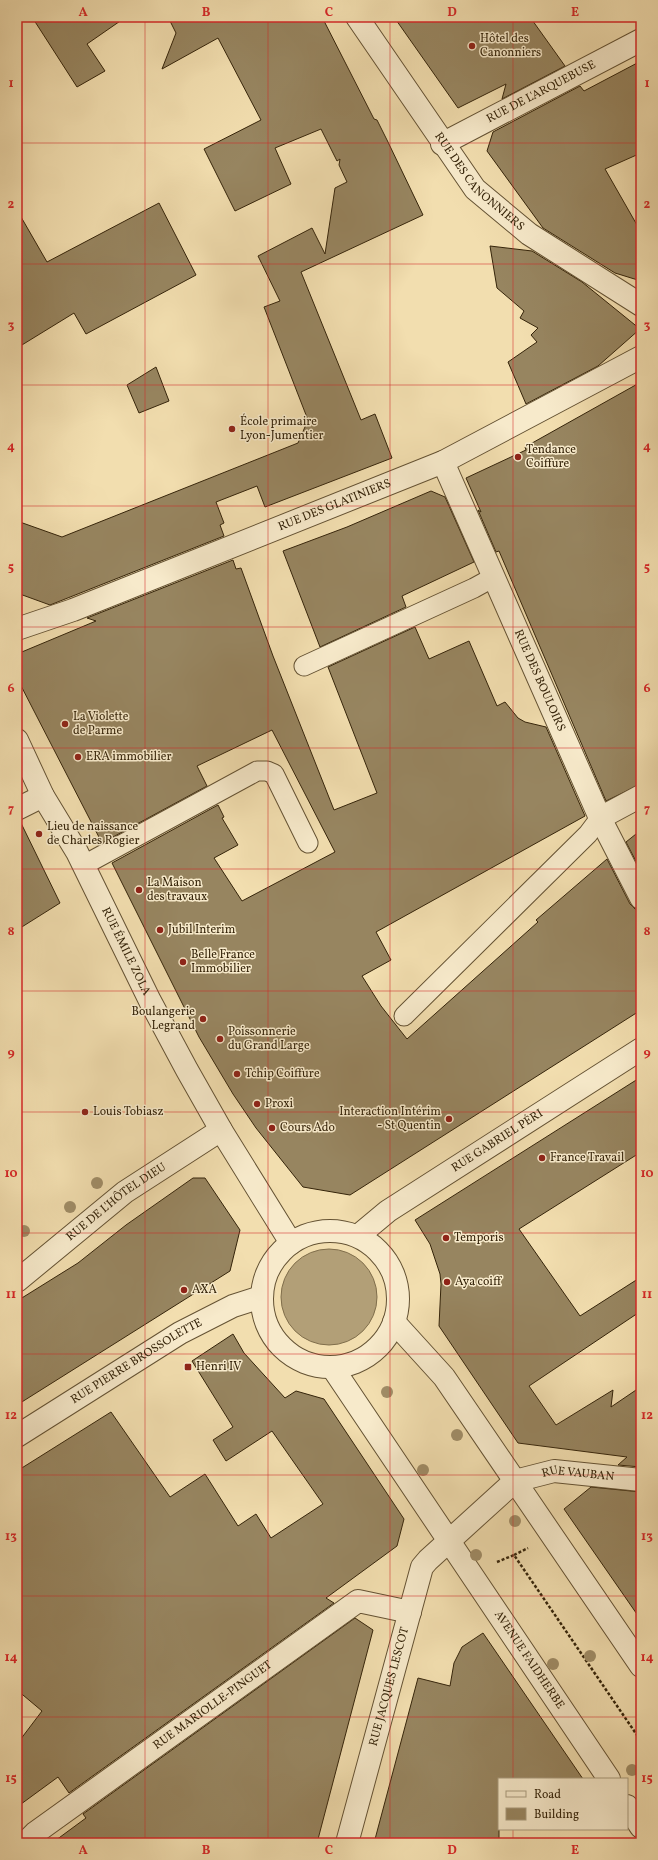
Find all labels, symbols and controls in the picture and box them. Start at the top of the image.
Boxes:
text: A [78,4,88,22]
text: B [202,4,211,22]
text: C [325,4,333,22]
text: D [447,4,457,22]
text: E [571,4,579,22]
place label: Hôtel des Canonniers [480,31,541,61]
marker: Hôtel des Canonniers [467,41,477,51]
street label: RUE DE L'ARQUEBUSE [484,57,599,127]
text: 1 [8,75,14,93]
text: 1 [644,75,650,93]
street label: RUE DES CANONNIERS [430,129,528,235]
text: 2 [8,196,15,214]
text: 2 [644,196,651,214]
text: 3 [8,317,15,335]
text: 3 [644,317,651,335]
place label: École primaire Lyon-Jumentier [240,413,324,444]
marker: École primaire Lyon-Jumentier [227,424,237,434]
text: 4 [7,438,15,456]
text: 4 [643,438,651,456]
place label: Tendance Coiffure [526,442,576,472]
marker: Tendance Coiffure [513,452,523,462]
street label: RUE DES GLATINIERS [276,476,394,535]
text: 5 [8,559,14,577]
text: 5 [644,559,650,577]
street label: RUE DES BOULOIRS [510,627,569,734]
text: 6 [7,680,15,698]
text: 6 [643,680,651,698]
place label: La Violette de Parme [73,709,129,739]
marker: La Violette de Parme [60,719,70,729]
place label: ERA immobilier [86,749,171,765]
marker: ERA immobilier [73,752,83,762]
text: 7 [8,801,14,819]
text: 7 [644,801,650,819]
place label: Lieu de naissance de Charles Rogier [47,819,139,849]
marker: Lieu de naissance de Charles Rogier [34,829,44,839]
place label: La Maison des travaux [147,875,207,905]
marker: La Maison des travaux [134,885,144,895]
street label: RUE ÉMILE ZOLA [97,905,154,999]
place label: Jubil Interim [168,922,236,938]
text: 8 [7,923,15,941]
text: 8 [643,923,651,941]
marker: Jubil Interim [155,925,165,935]
place label: Belle France Immobilier [191,947,255,977]
marker: Belle France Immobilier [178,957,188,967]
place label: Boulangerie Legrand [131,1004,195,1034]
marker: Boulangerie Legrand [198,1014,208,1024]
place label: Poissonnerie du Grand Large [228,1024,310,1054]
marker: Poissonnerie du Grand Large [215,1034,225,1044]
text: 9 [7,1044,15,1062]
text: 9 [643,1044,651,1062]
place label: Tchip Coiffure [245,1066,320,1082]
marker: Tchip Coiffure [232,1069,242,1079]
place label: Proxi [265,1096,293,1112]
marker: Proxi [252,1099,262,1109]
place label: Louis Tobiasz [93,1104,163,1120]
place label: Interaction Intérim - St Quentin [339,1104,441,1134]
street label: RUE GABRIEL PÉRI [449,1106,546,1176]
marker: Louis Tobiasz [80,1107,90,1117]
marker: Interaction Intérim - St Quentin [444,1114,454,1124]
place label: Cours Ado [280,1120,335,1136]
marker: Cours Ado [267,1123,277,1133]
place label: France Travail [550,1150,625,1166]
marker: France Travail [537,1153,547,1163]
street label: RUE DE L'HÔTEL DIEU [63,1159,169,1245]
text: 10 [4,1165,18,1183]
text: 10 [640,1165,654,1183]
place label: Temporis [454,1230,504,1246]
marker: Temporis [441,1233,451,1243]
place label: Aya coiff [455,1274,502,1290]
marker: Aya coiff [442,1277,452,1287]
place label: AXA [192,1282,217,1298]
marker: AXA [179,1285,189,1295]
text: 11 [6,1286,16,1304]
text: 11 [642,1286,652,1304]
street label: RUE PIERRE BROSSOLETTE [68,1315,205,1408]
place label: Henri IV [196,1359,241,1375]
marker: Henri IV [183,1362,193,1372]
text: 12 [5,1407,17,1425]
text: 12 [641,1407,653,1425]
street label: RUE VAUBAN [540,1462,615,1485]
text: 13 [5,1528,17,1546]
text: 13 [641,1528,653,1546]
street label: AVENUE FAIDHERBE [490,1608,568,1712]
street label: RUE JACQUES LESCOT [366,1625,413,1748]
text: 14 [4,1649,18,1667]
text: 14 [640,1649,654,1667]
street label: RUE MARIOLLE-PINGUET [150,1657,275,1754]
text: 15 [5,1770,17,1788]
text: 15 [641,1770,653,1788]
legend [498,1778,628,1830]
text: Road [534,1787,561,1803]
text: Building [534,1807,579,1823]
text: A [78,1842,88,1860]
text: B [202,1842,211,1860]
text: C [325,1842,333,1860]
text: D [447,1842,457,1860]
text: E [571,1842,579,1860]

